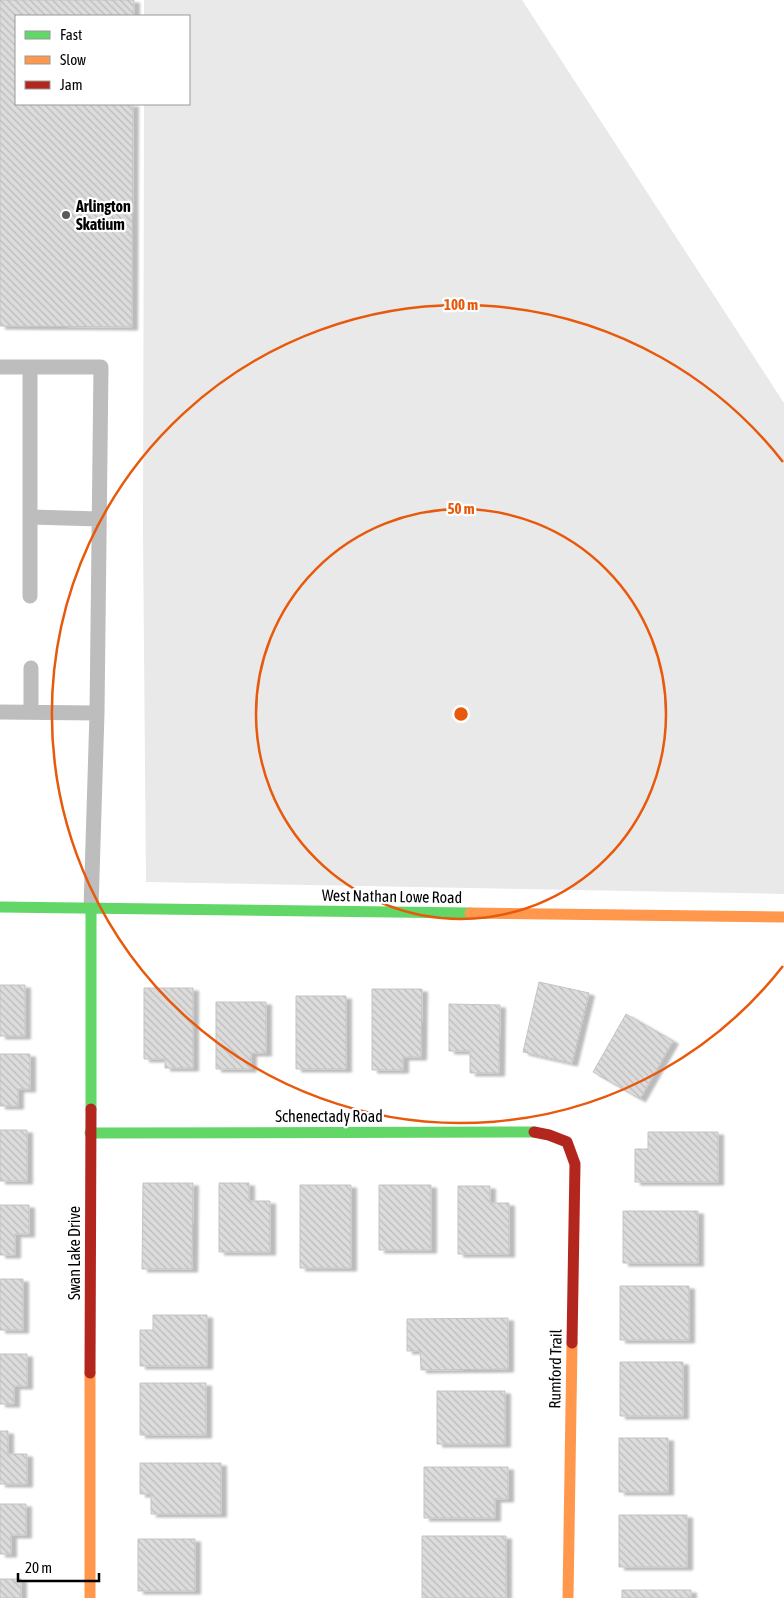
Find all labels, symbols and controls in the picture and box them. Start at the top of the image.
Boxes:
legend [15,15,190,105]
text: Fast [60,26,82,43]
text: Slow [60,51,86,68]
text: Jam [60,76,83,93]
place label: Arlington Skatium [75,197,131,233]
marker: Arlington Skatium [60,209,72,221]
text: 100 m [444,296,478,313]
text: 50 m [448,500,475,517]
centre of rings [452,705,470,723]
street label: West Nathan Lowe Road [322,886,462,906]
street label: Schenectady Road [275,1107,383,1126]
street label: Swan Lake Drive [65,1206,83,1300]
street label: Rumford Trail [545,1328,565,1409]
scale bar [18,1550,99,1582]
text: 20 m [25,1559,52,1576]

